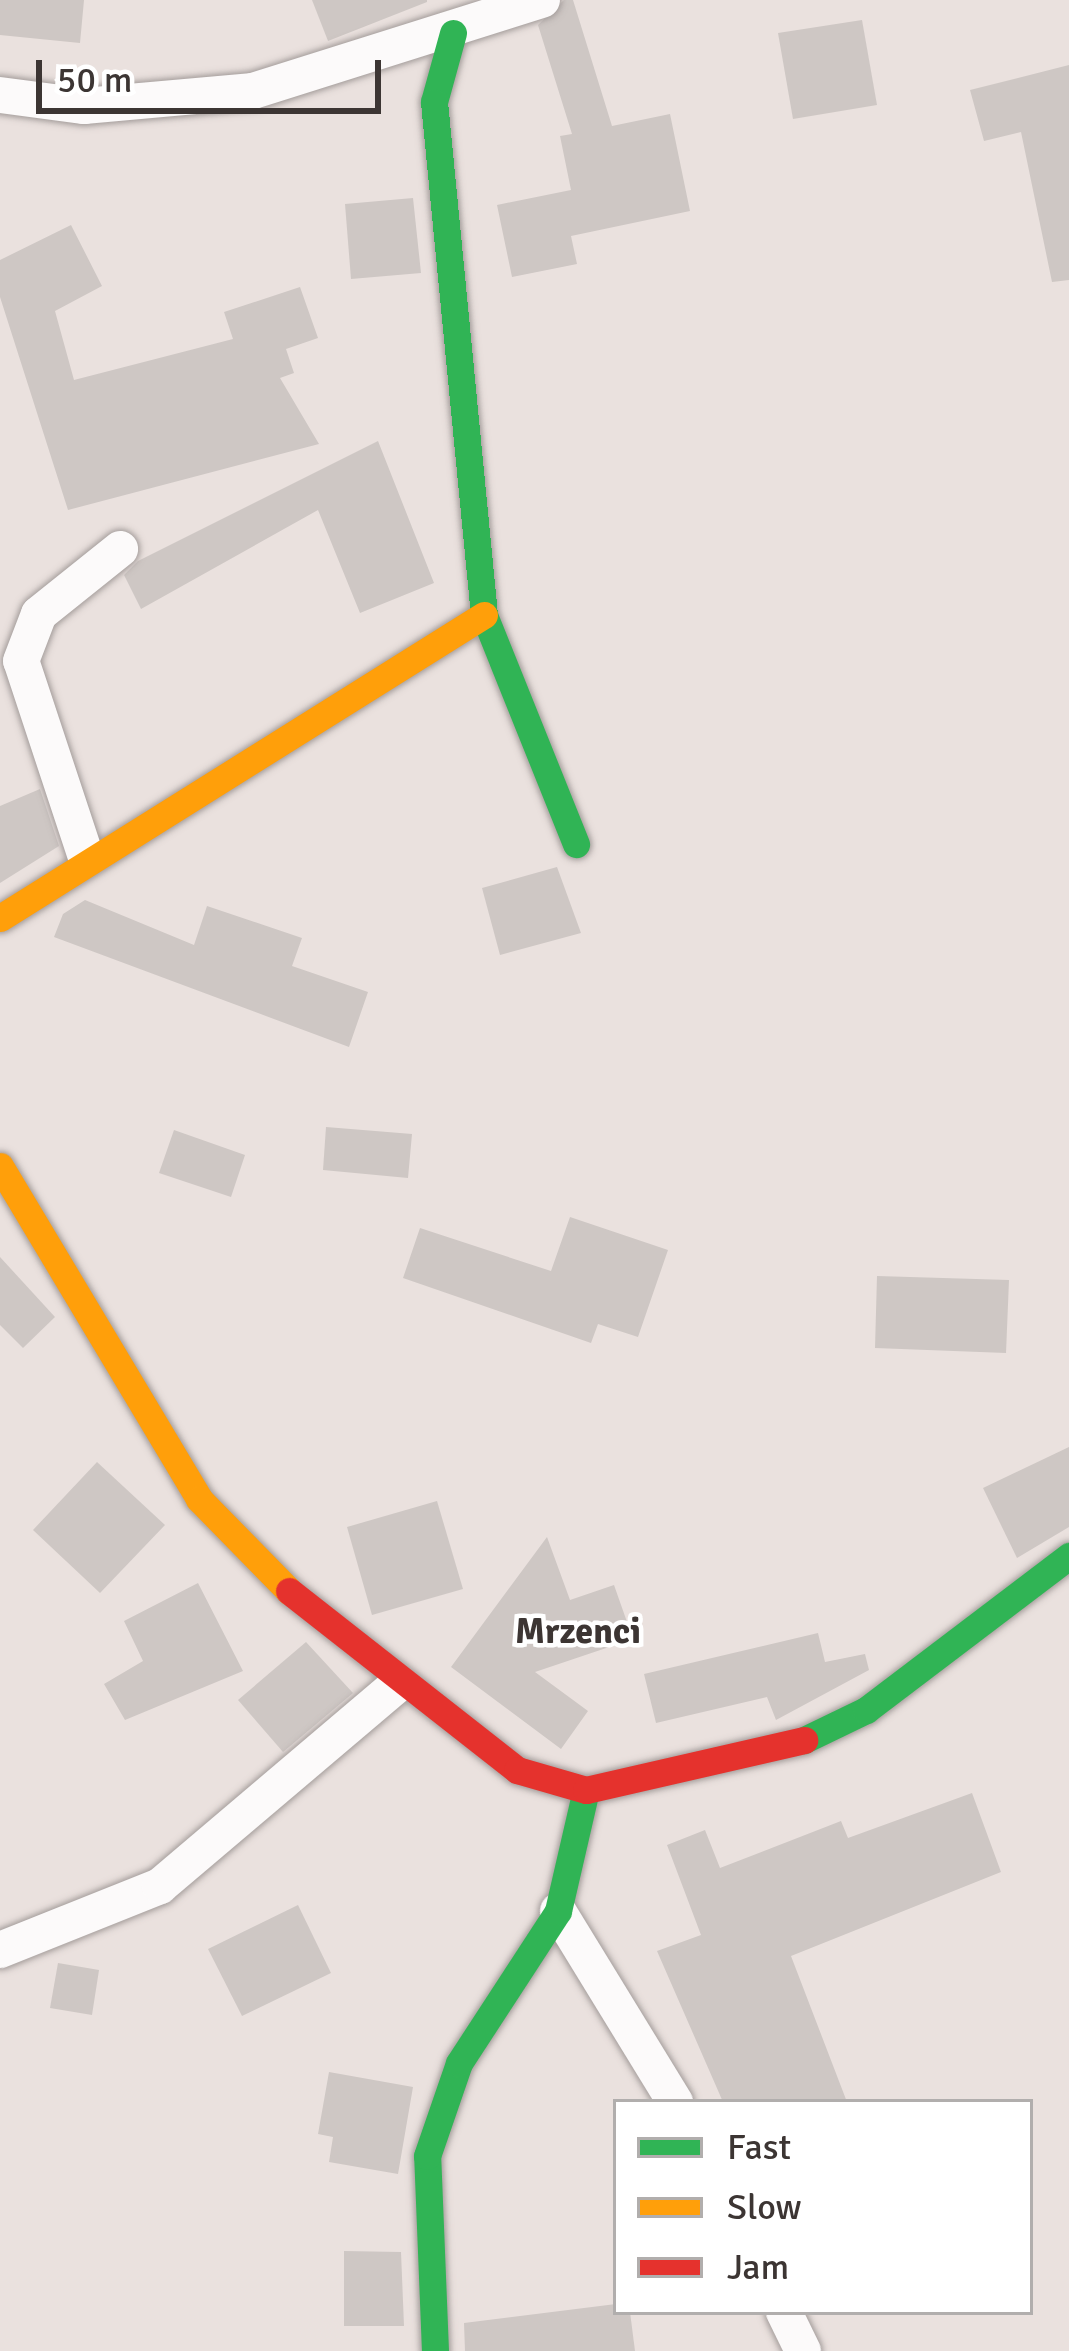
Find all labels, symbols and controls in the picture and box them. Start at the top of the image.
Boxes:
scale bar [42,36,387,110]
text: 50 m [57,58,133,103]
district label: Mrzenci [515,1610,641,1654]
legend [613,2099,1033,2315]
text: Fast [727,2125,791,2170]
text: Slow [727,2185,802,2230]
text: Jam [727,2245,789,2290]

